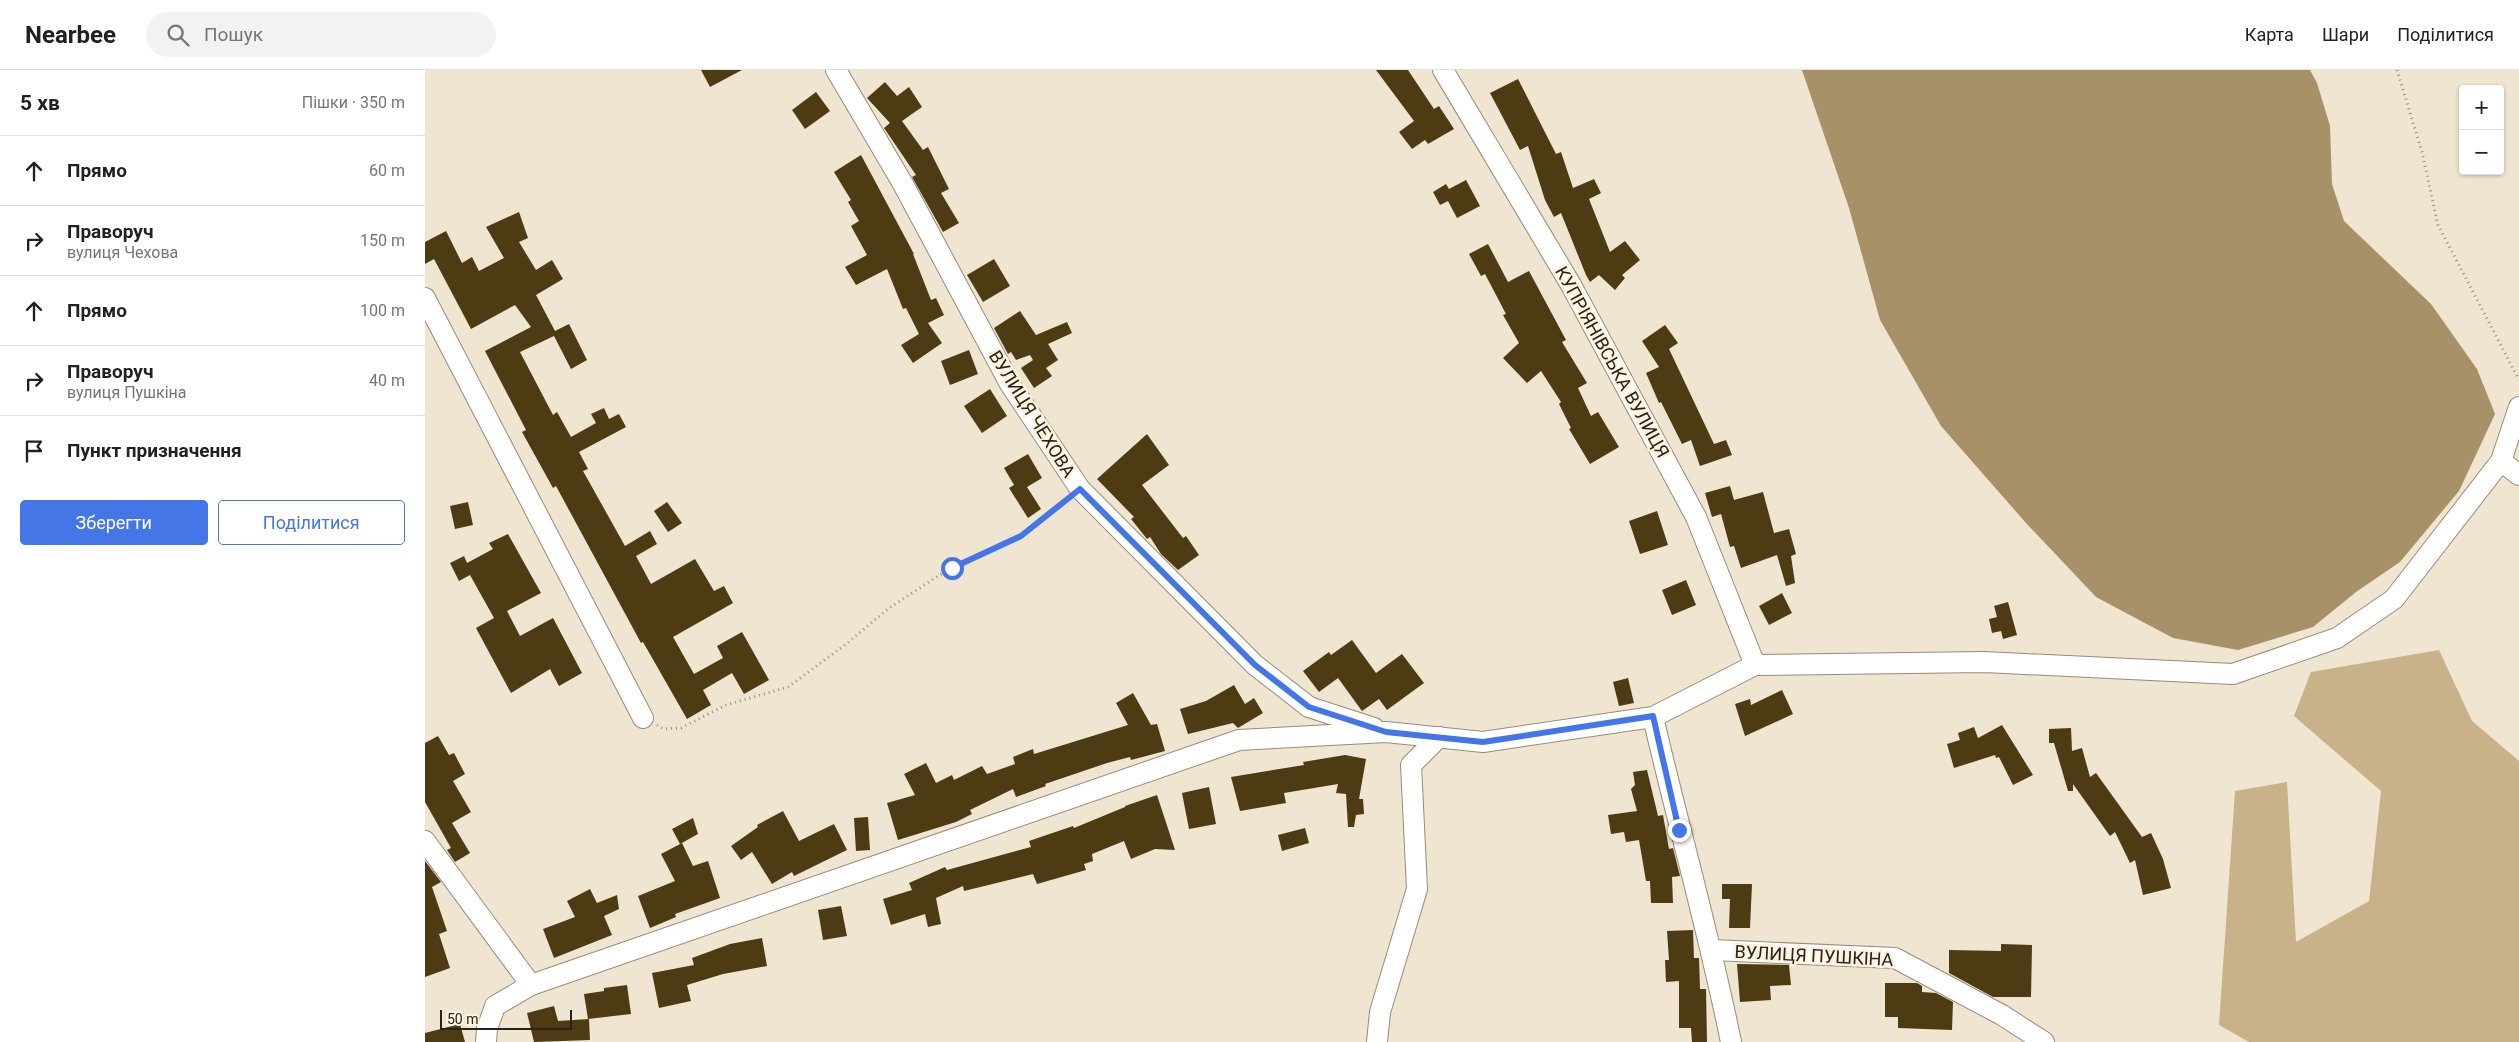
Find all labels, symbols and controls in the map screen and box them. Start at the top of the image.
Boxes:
search box [146,12,496,57]
text: Nearbee [25,21,116,49]
icon: search [164,21,192,49]
text: Пошук [204,23,263,46]
text: Карта [2245,24,2294,45]
text: Шари [2322,24,2369,45]
text: Поділитися [2397,24,2494,45]
map controls [2459,85,2504,175]
button: + [2459,85,2504,130]
text: 5 хв [20,91,60,115]
text: Пішки · 350 m [302,93,405,112]
button: − [2459,130,2504,175]
icon: ahead [20,157,48,185]
text: Прямо [67,159,127,182]
text: 60 m [369,161,405,180]
text: Праворуч [67,220,153,243]
icon: right [20,227,48,255]
text: 150 m [360,231,405,250]
text: вулиця Чехова [67,243,178,262]
street label: КУПРІЯНІВСЬКА ВУЛИЦЯ [1551,262,1674,461]
icon: ahead [20,297,48,325]
text: Прямо [67,299,127,322]
text: 100 m [360,301,405,320]
street label: ВУЛИЦЯ ЧЕХОВА [985,346,1080,481]
text: Праворуч [67,360,153,383]
icon: right [20,367,48,395]
text: 40 m [369,371,405,390]
text: вулиця Пушкіна [67,383,187,402]
icon: arrive [20,437,48,465]
text: Пункт призначення [67,439,242,462]
button: Зберегти [20,500,208,545]
button: Поділитися [218,500,405,545]
route start [941,557,964,580]
route end [1668,819,1691,842]
street label: ВУЛИЦЯ ПУШКІНА [1734,941,1894,970]
scale bar [440,1007,573,1030]
text: 50 m [447,1011,479,1027]

